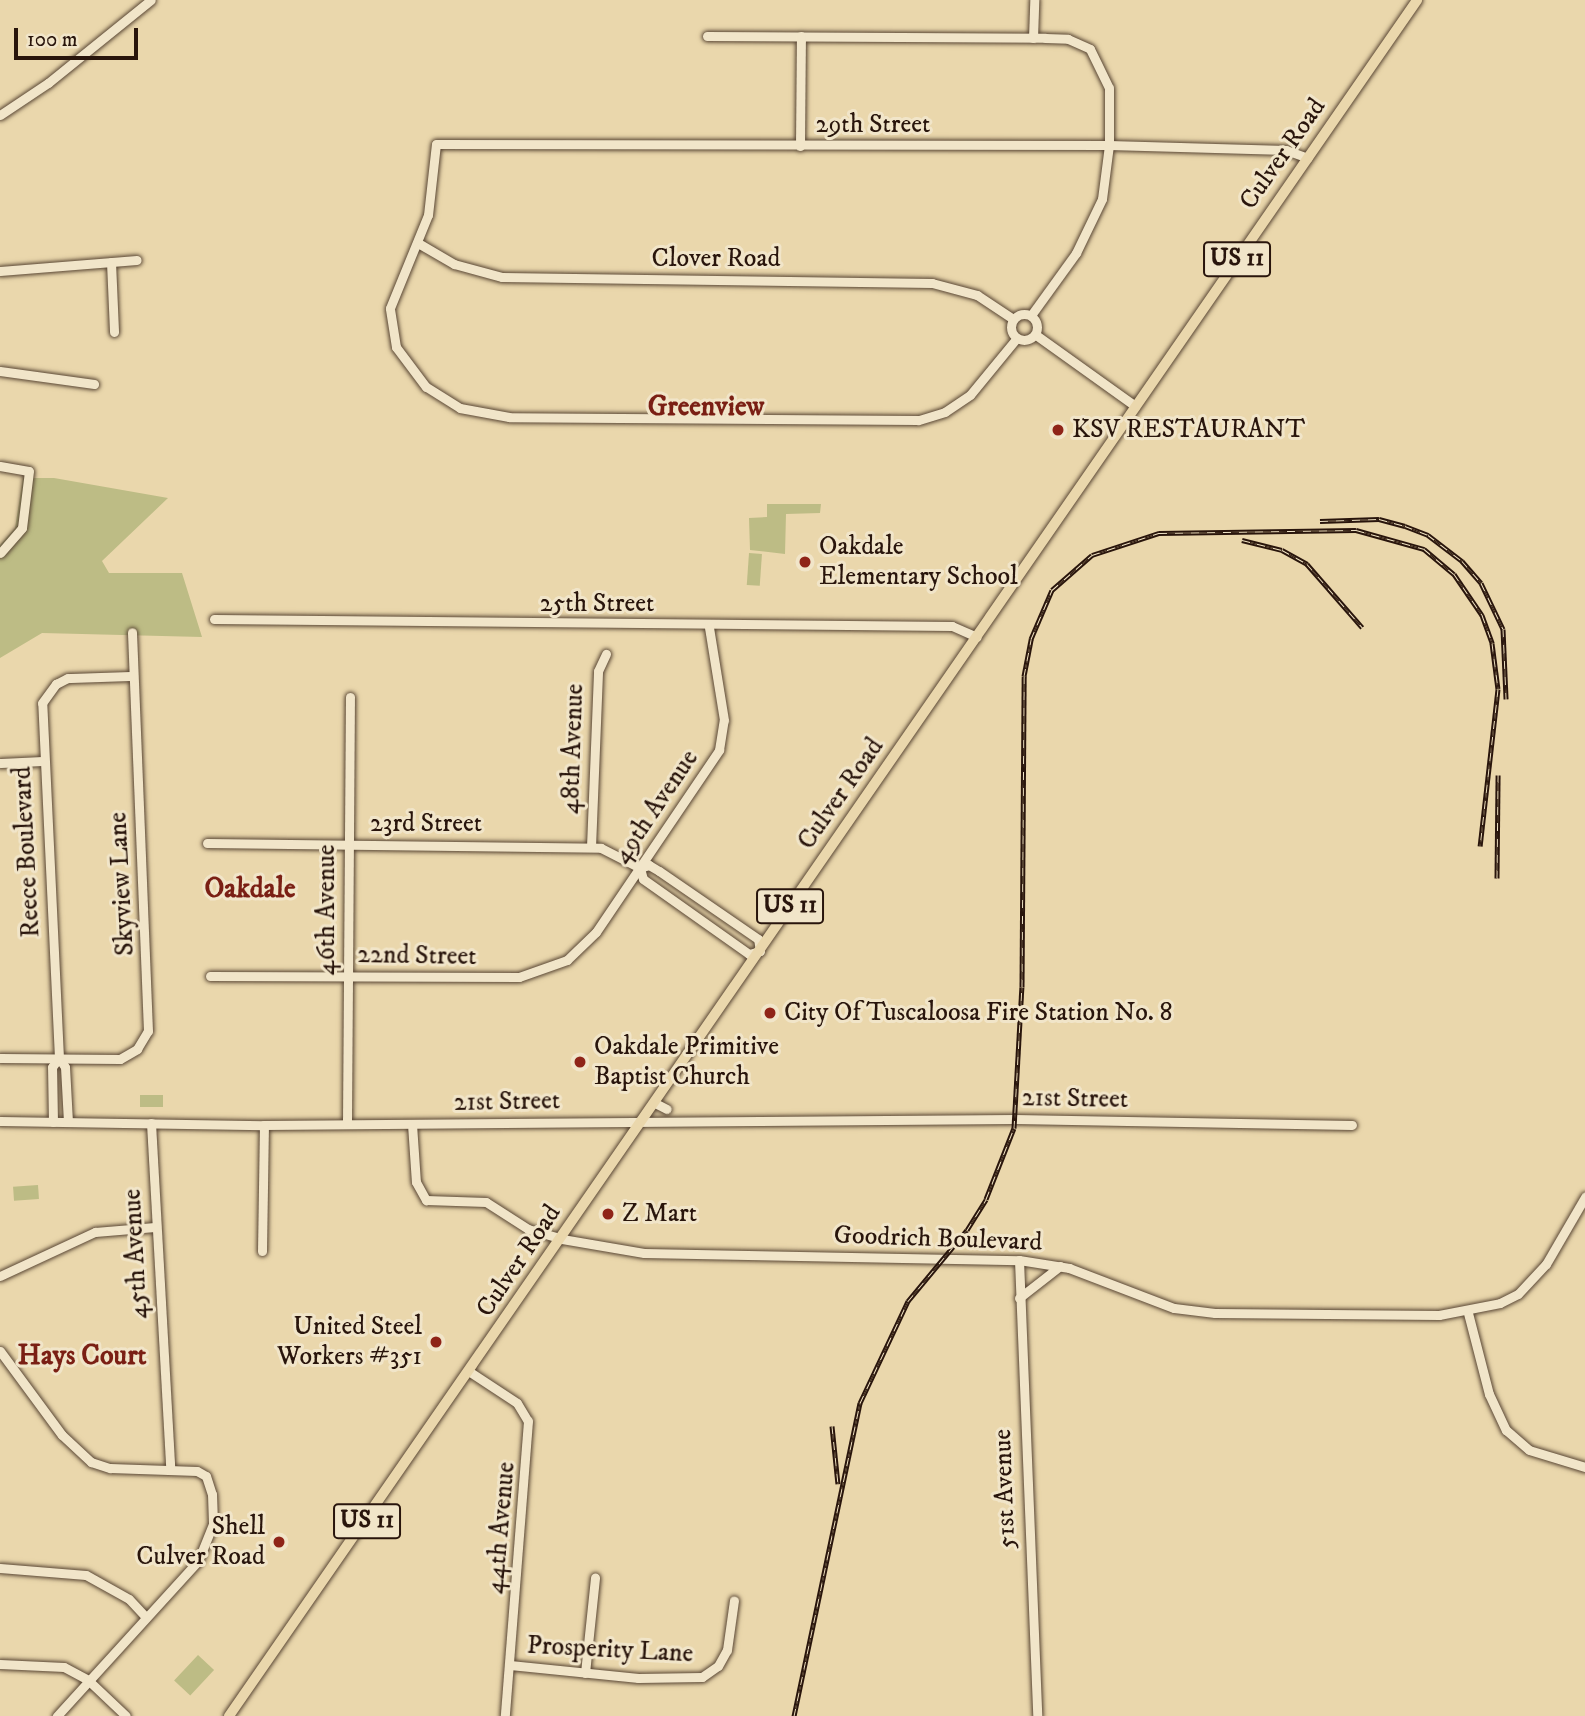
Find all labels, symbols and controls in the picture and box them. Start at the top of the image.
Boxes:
scale bar [18,14,142,58]
text: 100 m [27,27,78,53]
street label: Culver Road [1233,92,1333,216]
street label: 29th Street [816,109,930,141]
road number: US 11 [1202,238,1272,280]
street label: Clover Road [652,243,780,275]
district label: Greenview [648,390,764,424]
place label: KSV RESTAURANT [1072,414,1305,446]
marker: KSV RESTAURANT [1050,422,1066,438]
place label: Oakdale Elementary School [819,531,1018,592]
marker: Oakdale Elementary School [797,554,813,570]
street label: 25th Street [540,588,654,620]
street label: 48th Avenue [555,683,591,815]
street label: Culver Road [791,732,891,856]
street label: 49th Avenue [607,744,705,870]
street label: Reece Boulevard [7,766,47,938]
street label: 23rd Street [370,808,482,840]
street label: Skyview Lane [103,811,141,957]
street label: 46th Avenue [311,844,343,976]
district label: Oakdale [204,872,296,906]
road number: US 11 [755,885,825,926]
street label: 22nd Street [357,939,477,973]
place label: City Of Tuscaloosa Fire Station No. 8 [784,997,1173,1029]
marker: City Of Tuscaloosa Fire Station No. 8 [762,1005,778,1021]
place label: Oakdale Primitive Baptist Church [594,1031,779,1092]
marker: Oakdale Primitive Baptist Church [572,1054,588,1070]
street label: 21st Street [1022,1082,1128,1116]
street label: 21st Street [454,1085,560,1119]
street label: 45th Avenue [117,1188,155,1320]
place label: Z Mart [622,1198,697,1230]
street label: Culver Road [470,1199,568,1323]
marker: Z Mart [600,1206,616,1222]
street label: Goodrich Boulevard [833,1220,1043,1258]
place label: United Steel Workers #351 [277,1311,422,1372]
marker: United Steel Workers #351 [428,1334,444,1350]
district label: Hays Court [17,1339,147,1373]
street label: 51st Avenue [987,1428,1023,1550]
street label: 44th Avenue [480,1461,522,1595]
road number: US 11 [332,1500,402,1541]
place label: Shell Culver Road [136,1511,265,1572]
marker: Shell Culver Road [271,1534,287,1550]
street label: Prosperity Lane [526,1630,694,1670]

